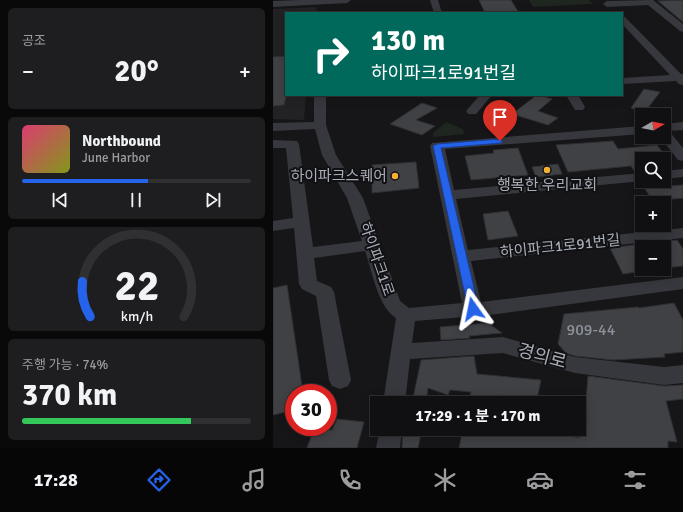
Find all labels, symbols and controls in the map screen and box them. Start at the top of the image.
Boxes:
text: 130 m [371,24,445,58]
icon: right [305,28,357,80]
text: 공조 [22,33,46,49]
text: 20° [114,53,159,90]
text: − [22,58,34,85]
text: + [239,58,251,85]
text: 하이파크1로91번길 [371,62,516,84]
pin [483,100,517,141]
icon: arrive [489,106,511,128]
north arrow [635,108,671,144]
map controls [635,108,671,276]
text: Northbound [82,132,161,150]
text: June Harbor [82,150,150,166]
button: search [635,152,671,188]
marker: 행복한 우리교회 [542,165,552,175]
place label: 하이파크스퀘어 [290,167,387,185]
marker: 하이파크스퀘어 [390,171,400,181]
place label: 행복한 우리교회 [497,176,597,194]
icon: previous [49,189,71,211]
icon: pause [125,189,147,211]
icon: next [202,189,224,211]
button: + [635,196,671,232]
street label: 하이파크1로 [356,220,398,298]
street label: 하이파크1로91번길 [499,231,621,261]
button: − [635,240,671,276]
text: 22 [114,260,159,311]
position arrow [452,288,494,330]
text: km/h [120,307,153,324]
house number: 909-44 [567,320,616,340]
street label: 경의로 [515,339,569,373]
text: 주행 가능 · 74% [22,357,108,373]
text: 370 km [22,377,117,414]
speed limit sign: 30 [285,384,337,436]
text: 17:29 · 1 분 · 170 m [416,407,540,425]
icon: directions [145,466,173,494]
icon: music [240,466,268,494]
icon: phone [336,466,364,494]
icon: climate [431,466,459,494]
icon: car [526,466,554,494]
icon: filters [621,466,649,494]
text: 17:28 [34,469,78,491]

